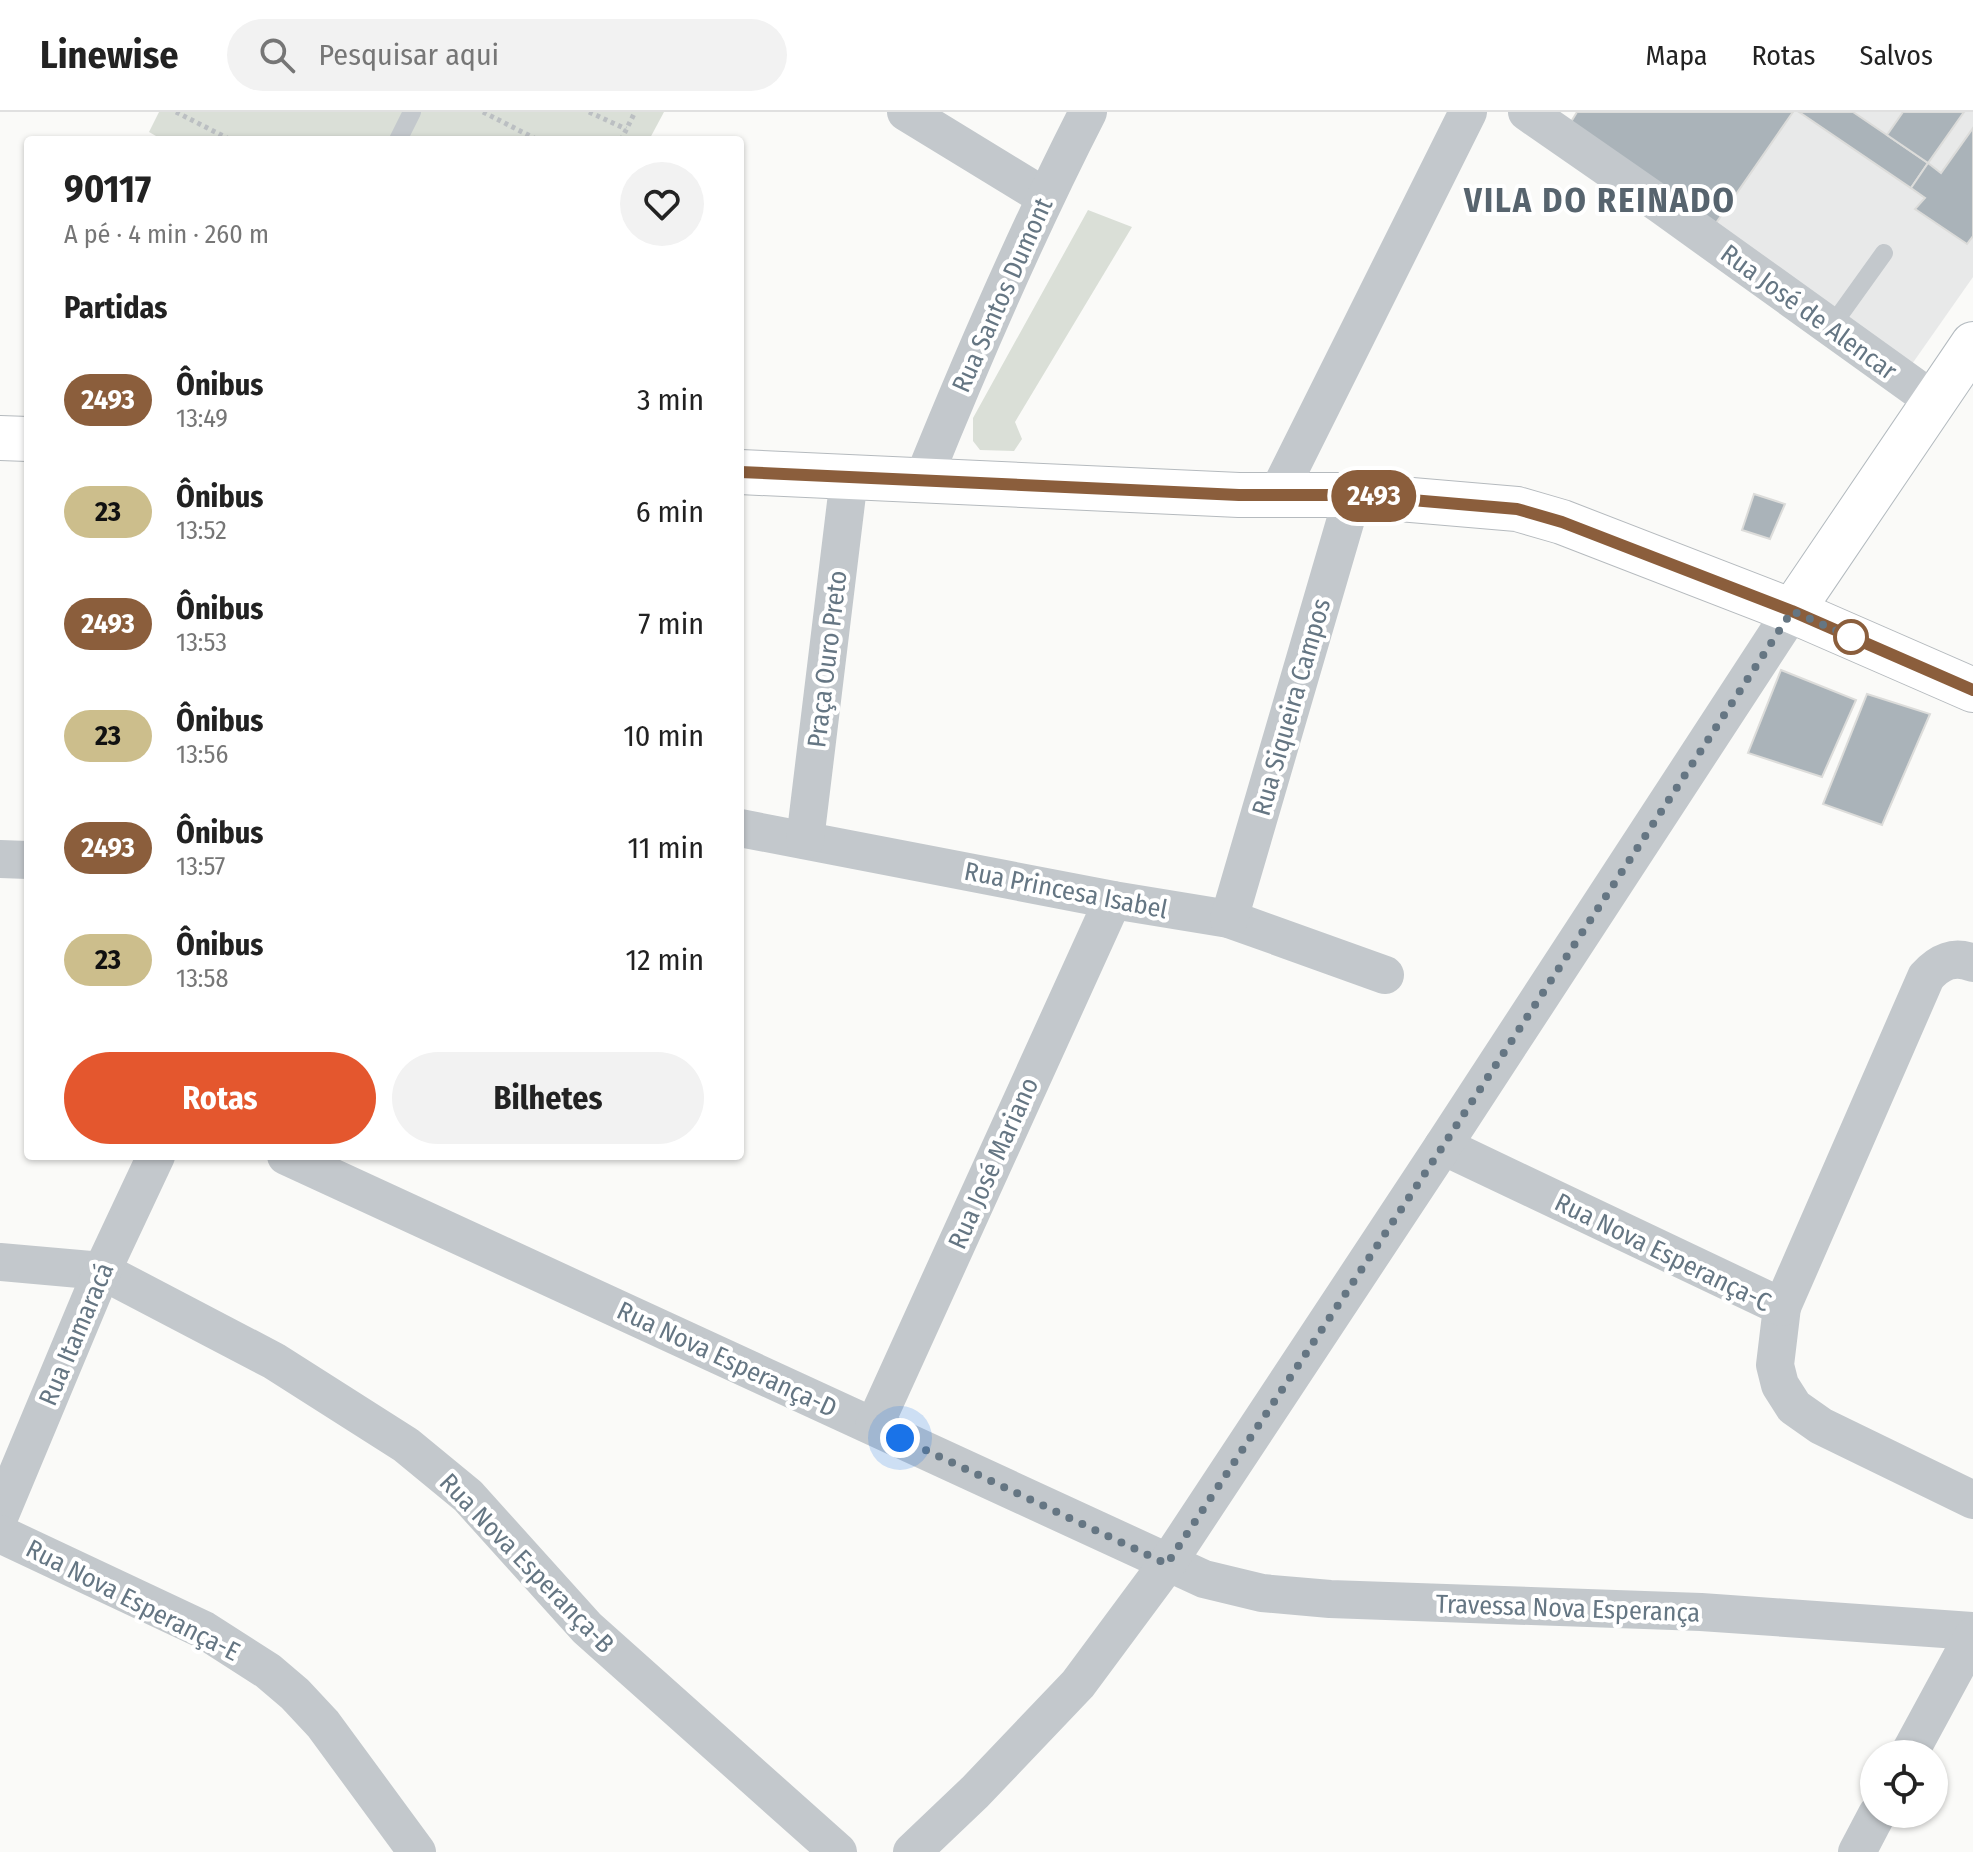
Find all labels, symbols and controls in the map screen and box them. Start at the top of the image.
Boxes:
search box [227,19,787,91]
text: Linewise [40,32,179,78]
icon: search [255,33,299,77]
text: Pesquisar aqui [319,37,499,73]
text: Mapa [1646,39,1708,72]
text: Rotas [1752,39,1816,72]
text: Salvos [1860,39,1933,72]
button: heart [620,162,704,246]
text: 90117 [64,166,151,212]
district label: VILA DO REINADO [1463,180,1736,221]
street label: Rua Santos Dumont [946,193,1059,397]
text: A pé · 4 min · 260 m [64,219,269,250]
street label: Rua José de Alencar [1715,238,1903,387]
text: Partidas [64,290,167,326]
text: Ônibus [176,367,263,403]
text: 3 min [637,382,704,418]
text: 2493 [81,383,135,416]
text: 13:49 [176,403,228,434]
line badge: 2493 [1318,470,1430,522]
text: Ônibus [176,479,263,515]
text: 2493 [1347,479,1401,512]
text: 6 min [636,494,704,530]
text: 23 [95,495,121,528]
text: 13:52 [176,515,227,546]
street label: Praça Ouro Preto [801,569,854,749]
text: Ônibus [176,591,263,627]
street label: Rua Siqueira Campos [1246,595,1337,819]
text: 7 min [638,606,704,642]
text: 2493 [81,607,135,640]
unlabelled marker [1834,620,1868,654]
text: 13:53 [176,627,227,658]
text: Ônibus [176,703,263,739]
text: 10 min [623,718,704,754]
text: 23 [95,719,121,752]
text: 13:56 [176,739,228,770]
text: Ônibus [176,815,263,851]
text: 11 min [628,830,704,866]
text: 2493 [81,831,135,864]
text: 13:57 [176,851,225,882]
street label: Rua Princesa Isabel [962,856,1170,925]
text: Ônibus [176,927,263,963]
text: 12 min [626,942,704,978]
text: 23 [95,943,121,976]
text: 13:58 [176,963,228,994]
button: Rotas [64,1052,376,1144]
button: Bilhetes [392,1052,704,1144]
street label: Rua José Mariano [942,1073,1045,1254]
street label: Rua Nova Esperança-C [1550,1187,1776,1318]
street label: Rua Itamaracá [33,1258,120,1410]
street label: Rua Nova Esperança-D [612,1295,841,1424]
your location [880,1418,920,1458]
street label: Rua Nova Esperança-B [433,1467,620,1660]
street label: Rua Nova Esperança-E [21,1533,245,1668]
street label: Travessa Nova Esperança [1435,1588,1701,1629]
map controls [1860,1740,1948,1828]
button: locate [1860,1740,1948,1828]

